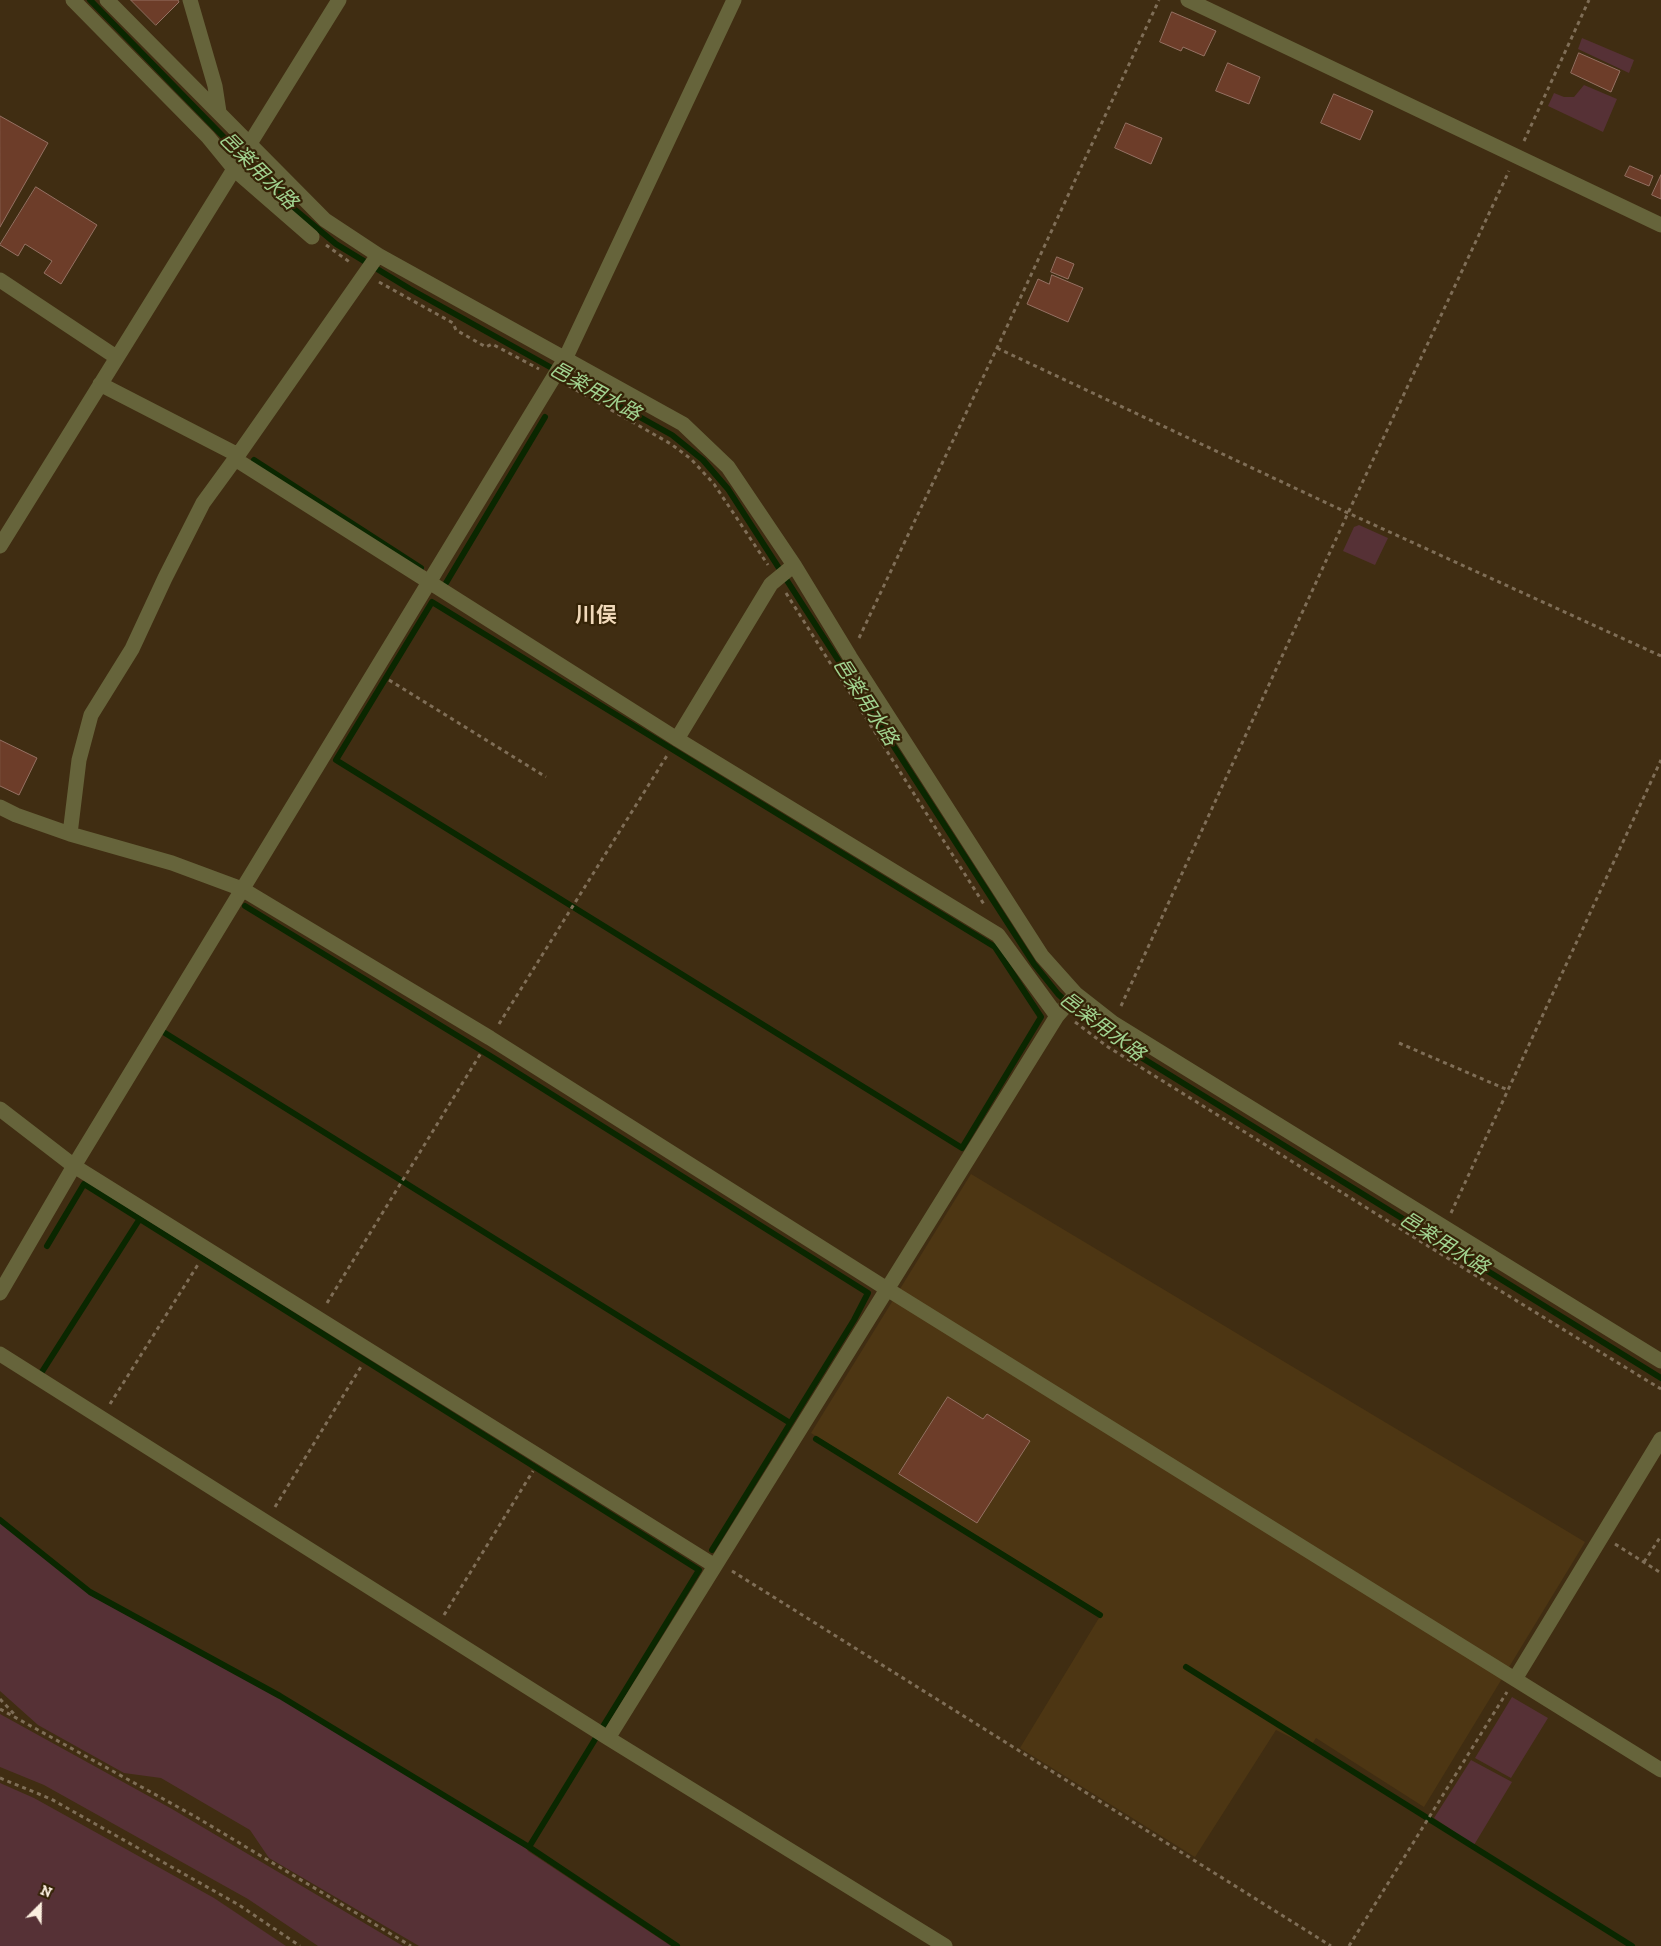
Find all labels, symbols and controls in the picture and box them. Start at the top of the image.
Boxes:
water label: 邑楽用水路 [214,127,302,215]
water label: 邑楽用水路 [545,357,645,427]
district label: 川俣 [575,603,617,629]
water label: 邑楽用水路 [828,654,902,750]
water label: 邑楽用水路 [1055,987,1149,1067]
water label: 邑楽用水路 [1395,1207,1493,1281]
north arrow [15,1881,65,1931]
text: N [38,1882,54,1902]

